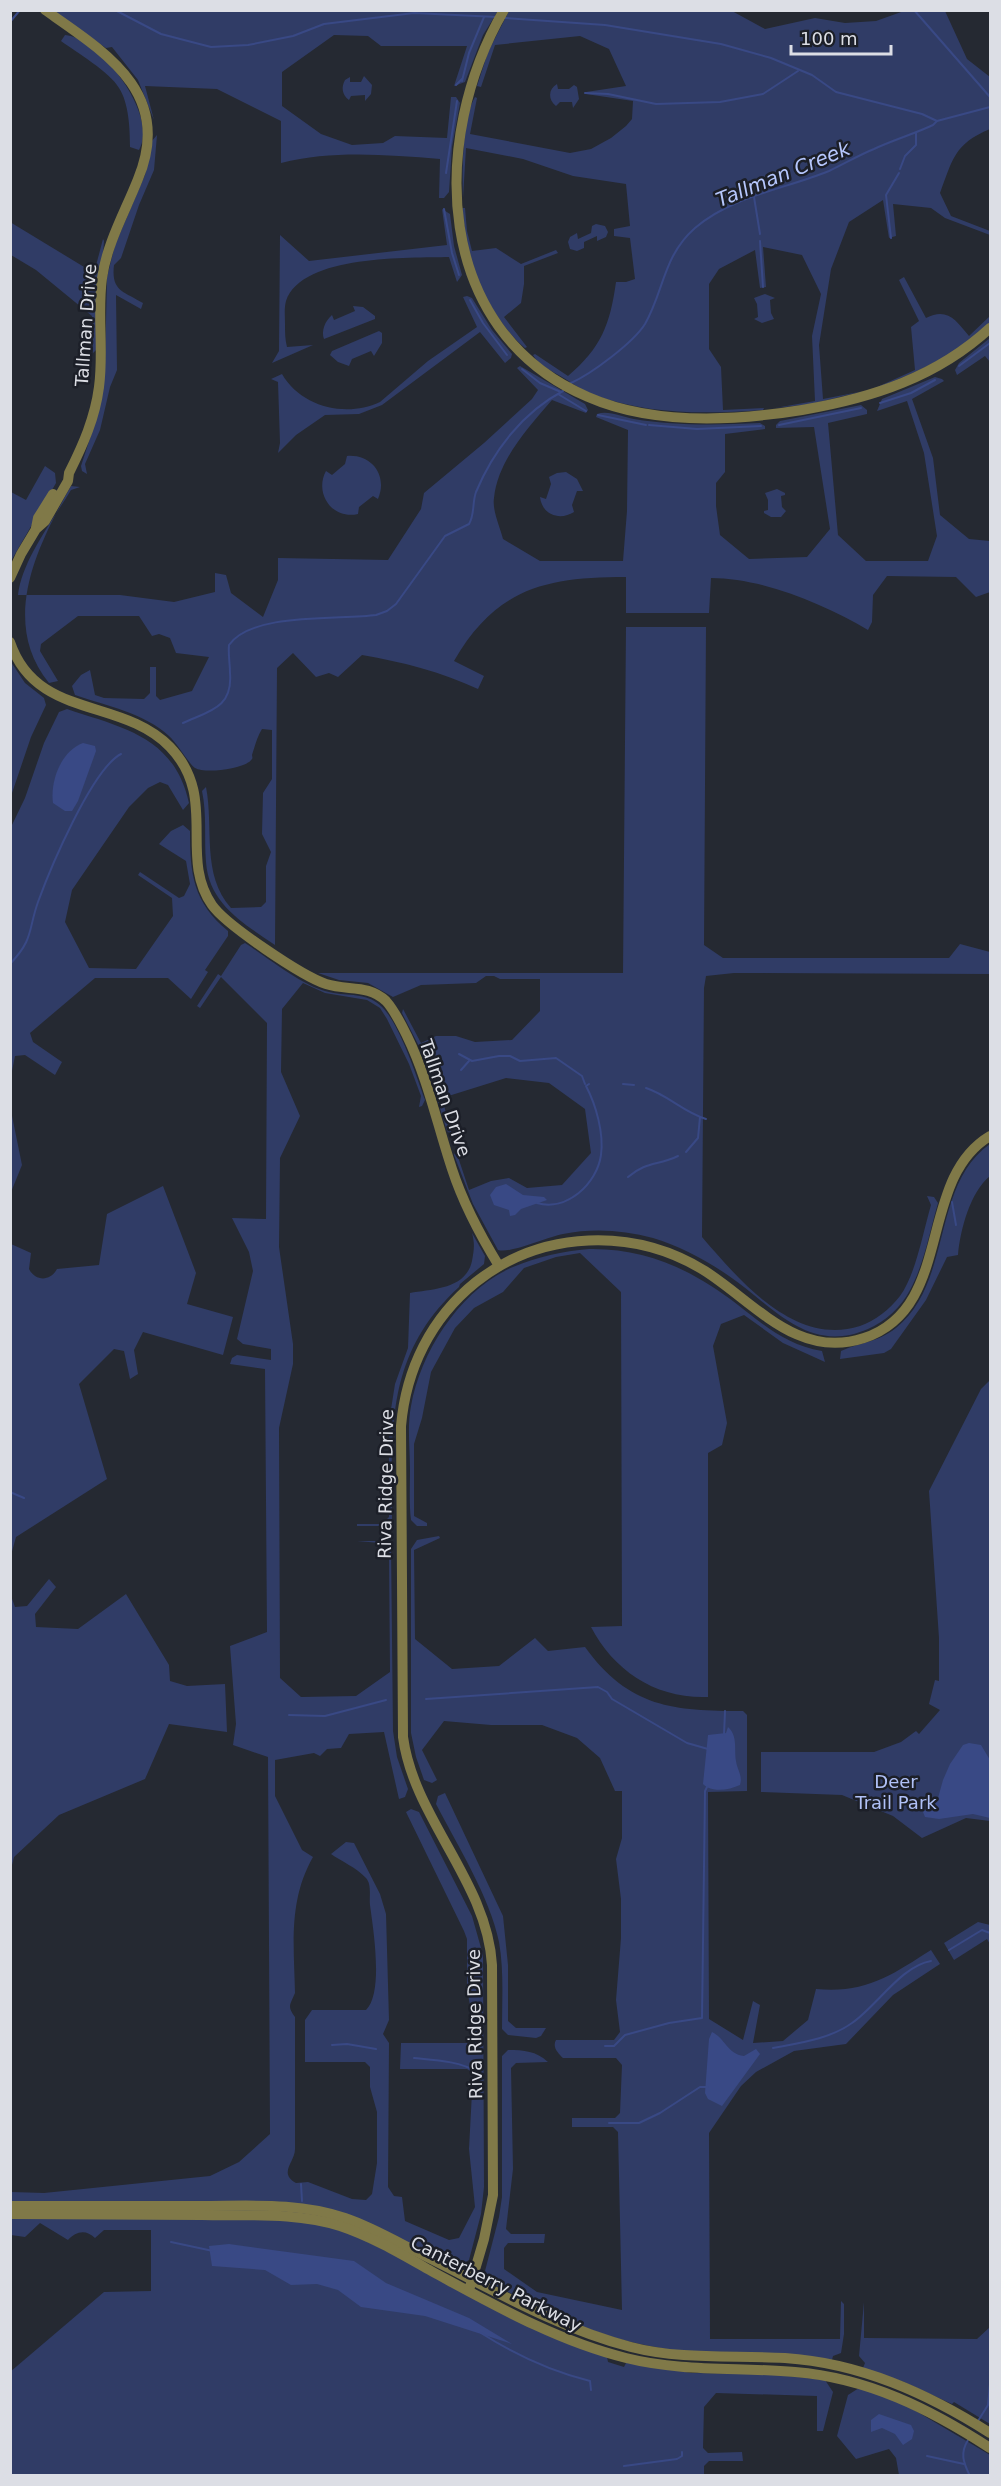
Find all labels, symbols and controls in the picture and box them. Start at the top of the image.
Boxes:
scale bar [791,18,892,56]
text: 100 m [800,28,858,49]
water label: Tallman Creek [712,136,855,212]
street label: Tallman Drive [71,263,100,388]
street label: Tallman Drive [415,1035,475,1159]
street label: Riva Ridge Drive [374,1409,397,1559]
park label: Deer Trail Park [854,1771,937,1813]
street label: Riva Ridge Drive [463,1949,486,2099]
street label: Canterberry Parkway [407,2231,586,2336]

